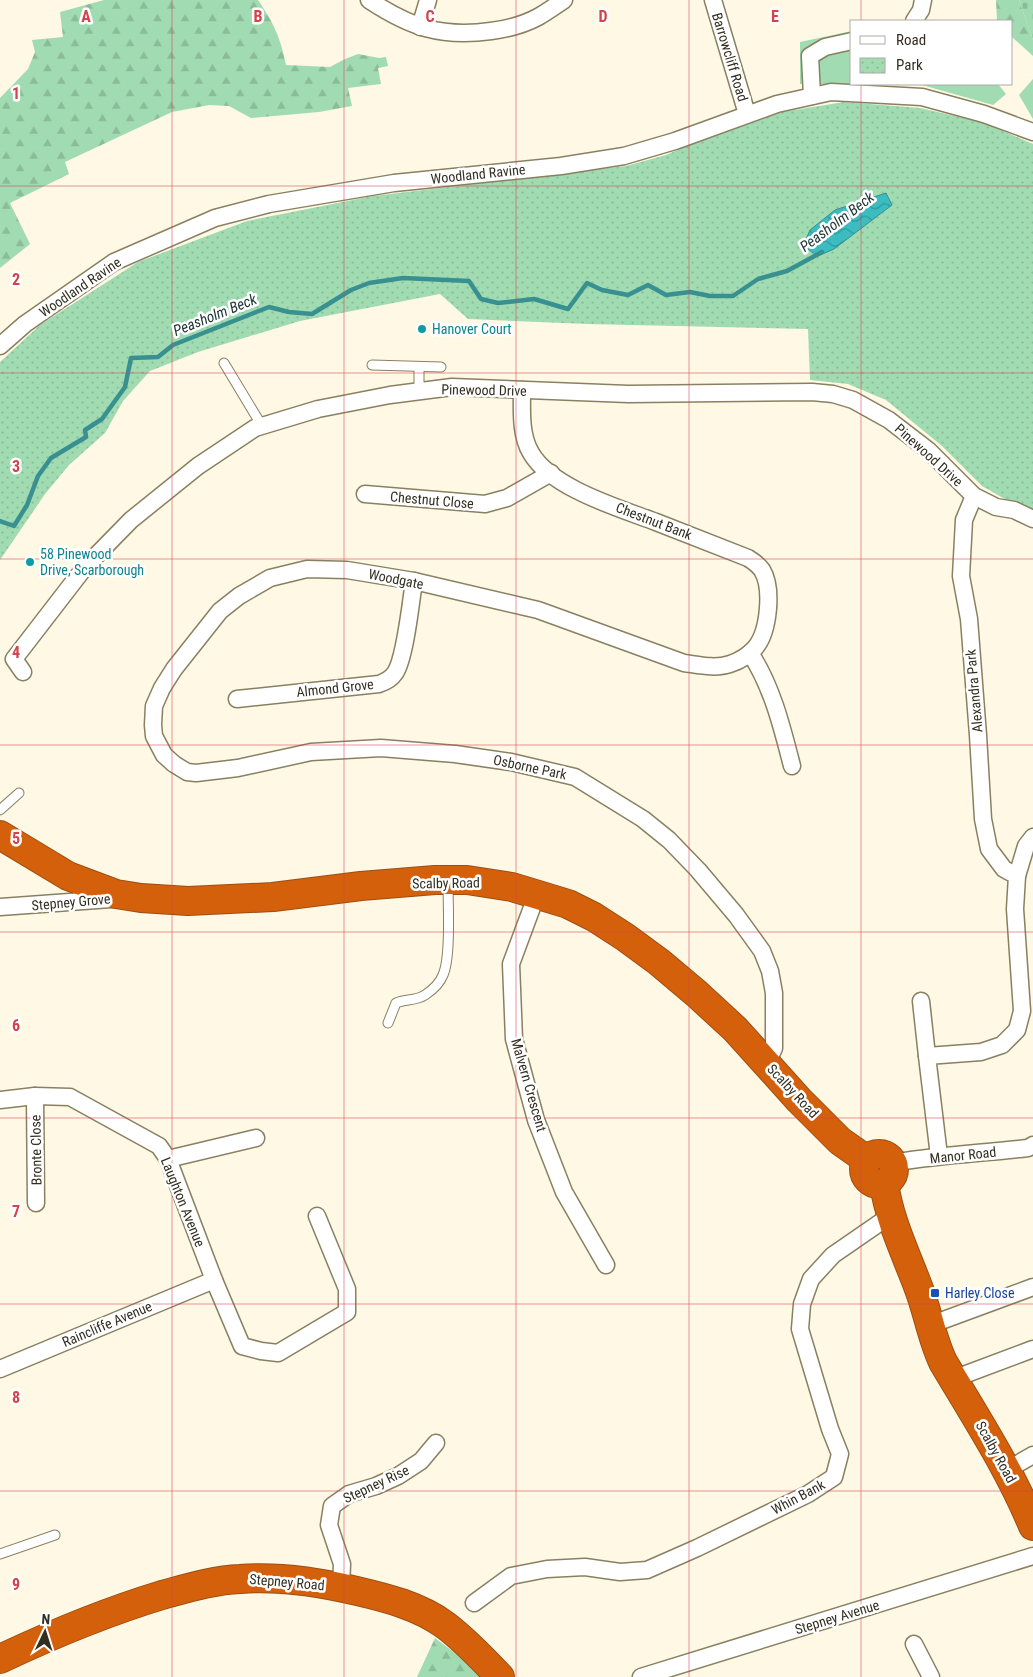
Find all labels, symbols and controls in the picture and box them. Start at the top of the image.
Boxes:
text: A [81,7,91,26]
text: B [254,7,263,26]
text: C [425,7,435,26]
text: D [598,7,608,26]
text: E [771,7,779,26]
street label: Barrowcliff Road [709,11,751,103]
legend [850,20,1013,85]
text: Road [896,31,926,49]
text: Park [896,56,923,74]
text: 1 [12,84,20,103]
street label: Woodland Ravine [430,161,526,187]
water label: Peasholm Beck [796,188,878,256]
street label: Woodland Ravine [36,254,124,320]
text: 2 [12,270,20,289]
water label: Peasholm Beck [171,290,260,340]
place label: Hanover Court [432,321,512,337]
marker: Hanover Court [416,323,428,335]
street label: Pinewood Drive [441,381,527,399]
street label: Pinewood Drive [892,420,966,490]
text: 3 [12,457,20,476]
street label: Chestnut Close [390,488,475,512]
street label: Chestnut Bank [614,499,695,543]
place label: 58 Pinewood Drive, Scarborough [40,546,144,578]
marker: 58 Pinewood Drive, Scarborough [24,556,36,568]
street label: Woodgate [367,566,425,592]
text: 4 [12,643,20,662]
street label: Alexandra Park [962,648,986,733]
street label: Almond Grove [296,676,375,700]
street label: Osborne Park [492,751,569,783]
text: 5 [12,829,20,848]
street label: Scalby Road [412,874,480,892]
street label: Stepney Grove [31,891,111,913]
text: 6 [12,1016,20,1035]
street label: Malvern Crescent [508,1037,550,1133]
street label: Scalby Road [764,1061,822,1121]
street label: Bronte Close [27,1114,45,1185]
street label: Manor Road [929,1144,997,1166]
street label: Laughton Avenue [158,1155,208,1249]
text: 7 [12,1202,20,1221]
place label: Harley Close [945,1285,1015,1301]
marker: Harley Close [929,1287,941,1299]
street label: Raincliffe Avenue [60,1298,155,1350]
text: 8 [12,1388,20,1407]
street label: Scalby Road [973,1419,1019,1485]
street label: Stepney Rise [341,1462,412,1506]
street label: Whin Bank [769,1476,828,1518]
street label: Stepney Road [249,1571,325,1593]
text: 9 [12,1575,20,1594]
street label: Stepney Avenue [793,1596,882,1637]
north arrow [20,1607,70,1657]
text: N [41,1611,51,1627]

